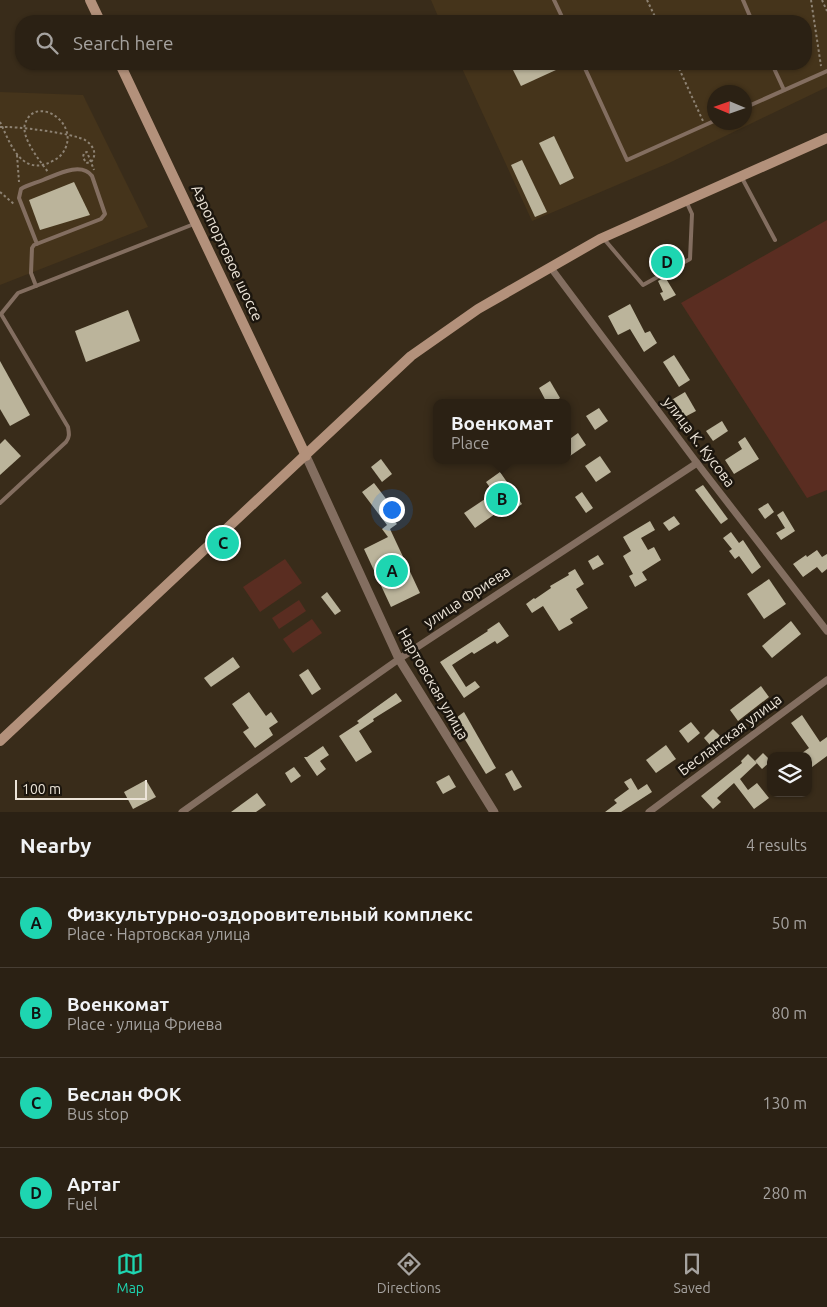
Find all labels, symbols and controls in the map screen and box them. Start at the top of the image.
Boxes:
search box [15,15,812,70]
icon: search [33,29,61,57]
text: Search here [73,32,173,54]
north arrow [707,85,752,130]
street label: Аэропортовое шоссе [188,182,267,324]
pin: D [651,243,683,281]
street label: улица К. Кусова [660,393,739,490]
popup [433,399,571,464]
text: Военкомат [451,412,553,434]
text: Place [451,434,489,452]
pin: B [486,480,518,518]
your location [379,497,405,523]
pin: C [207,524,239,562]
pin: A [376,552,408,590]
street label: улица Фриева [420,562,513,631]
street label: Нартовская улица [395,625,472,742]
street label: Бесланская улица [675,690,785,779]
map controls [767,752,812,797]
button: layers [767,752,812,797]
scale bar [15,777,148,800]
text: 100 m [22,781,61,797]
text: Nearby [20,833,91,857]
text: 4 results [746,836,807,854]
text: Физкультурно-оздоровительный комплекс [67,903,473,925]
text: A [30,914,42,932]
text: 50 m [771,914,807,932]
text: Place · Нартовская улица [67,925,251,943]
text: Военкомат [67,993,169,1015]
text: B [31,1004,41,1022]
text: 80 m [771,1004,807,1022]
text: Place · улица Фриева [67,1015,222,1033]
text: Беслан ФОК [67,1083,181,1105]
text: C [31,1094,41,1112]
text: 130 m [762,1094,807,1112]
text: Bus stop [67,1105,129,1123]
text: Артаг [67,1173,120,1195]
text: D [30,1184,42,1202]
text: 280 m [762,1184,807,1202]
text: Fuel [67,1195,97,1213]
tab: Map [116,1250,144,1296]
tab: Directions [377,1250,441,1296]
tab: Saved [673,1250,711,1296]

